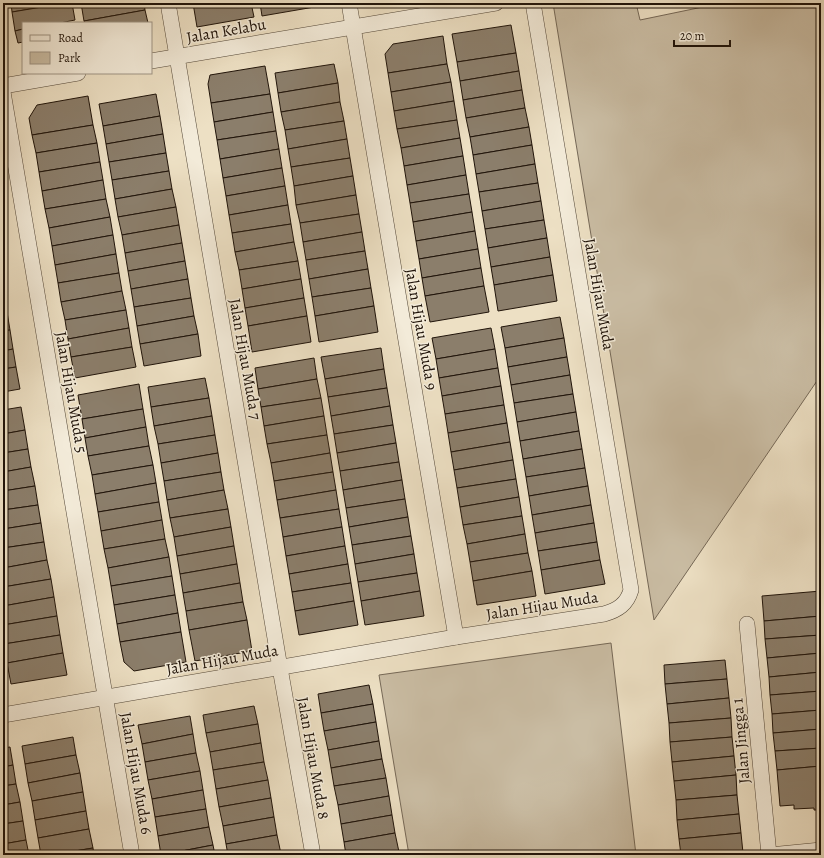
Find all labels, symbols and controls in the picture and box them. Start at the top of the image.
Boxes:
street label: Jalan Kelabu [185,13,268,49]
legend [22,22,152,74]
scale bar [674,22,730,48]
text: 20 m [680,28,704,44]
text: Road [58,30,84,46]
text: Park [58,50,81,66]
street label: Jalan Hijau Muda [578,237,620,352]
street label: Jalan Hijau Muda 9 [399,266,443,392]
street label: Jalan Hijau Muda 7 [224,297,267,422]
street label: Jalan Hijau Muda 5 [49,330,93,455]
street label: Jalan Hijau Muda [485,586,600,626]
street label: Jalan Hijau Muda [165,639,280,681]
street label: Jalan Hijau Muda 8 [291,695,335,821]
street label: Jalan Jingga 1 [726,697,756,785]
street label: Jalan Hijau Muda 6 [114,710,158,836]

